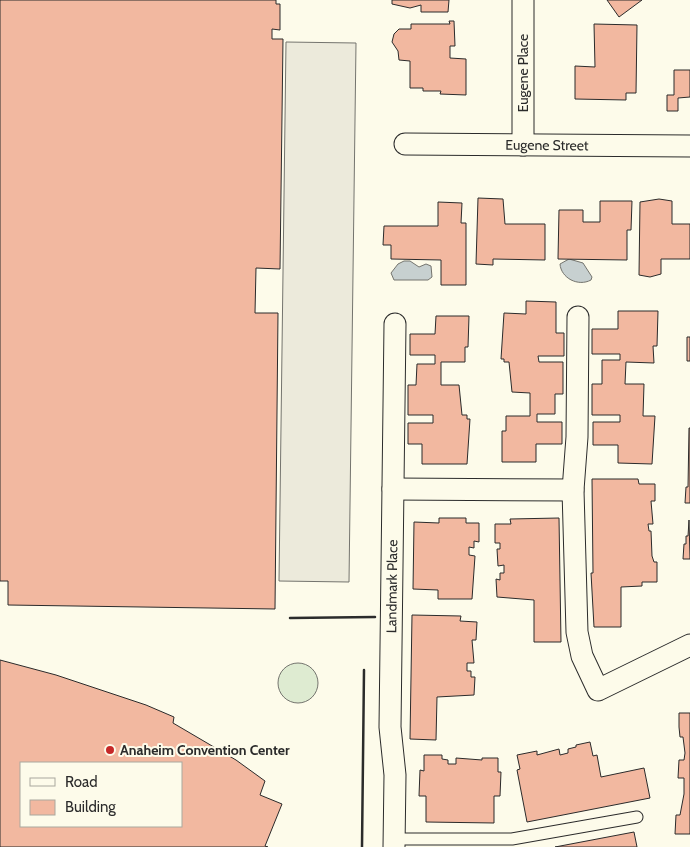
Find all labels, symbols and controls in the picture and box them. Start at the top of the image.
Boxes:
street label: Eugene Place [514,34,532,112]
street label: Eugene Street [505,136,589,154]
street label: Landmark Place [382,539,401,633]
place label: Anaheim Convention Center [120,741,290,759]
marker: Anaheim Convention Center [104,744,116,756]
legend [20,762,182,827]
text: Road [65,773,98,791]
text: Building [65,798,116,816]

